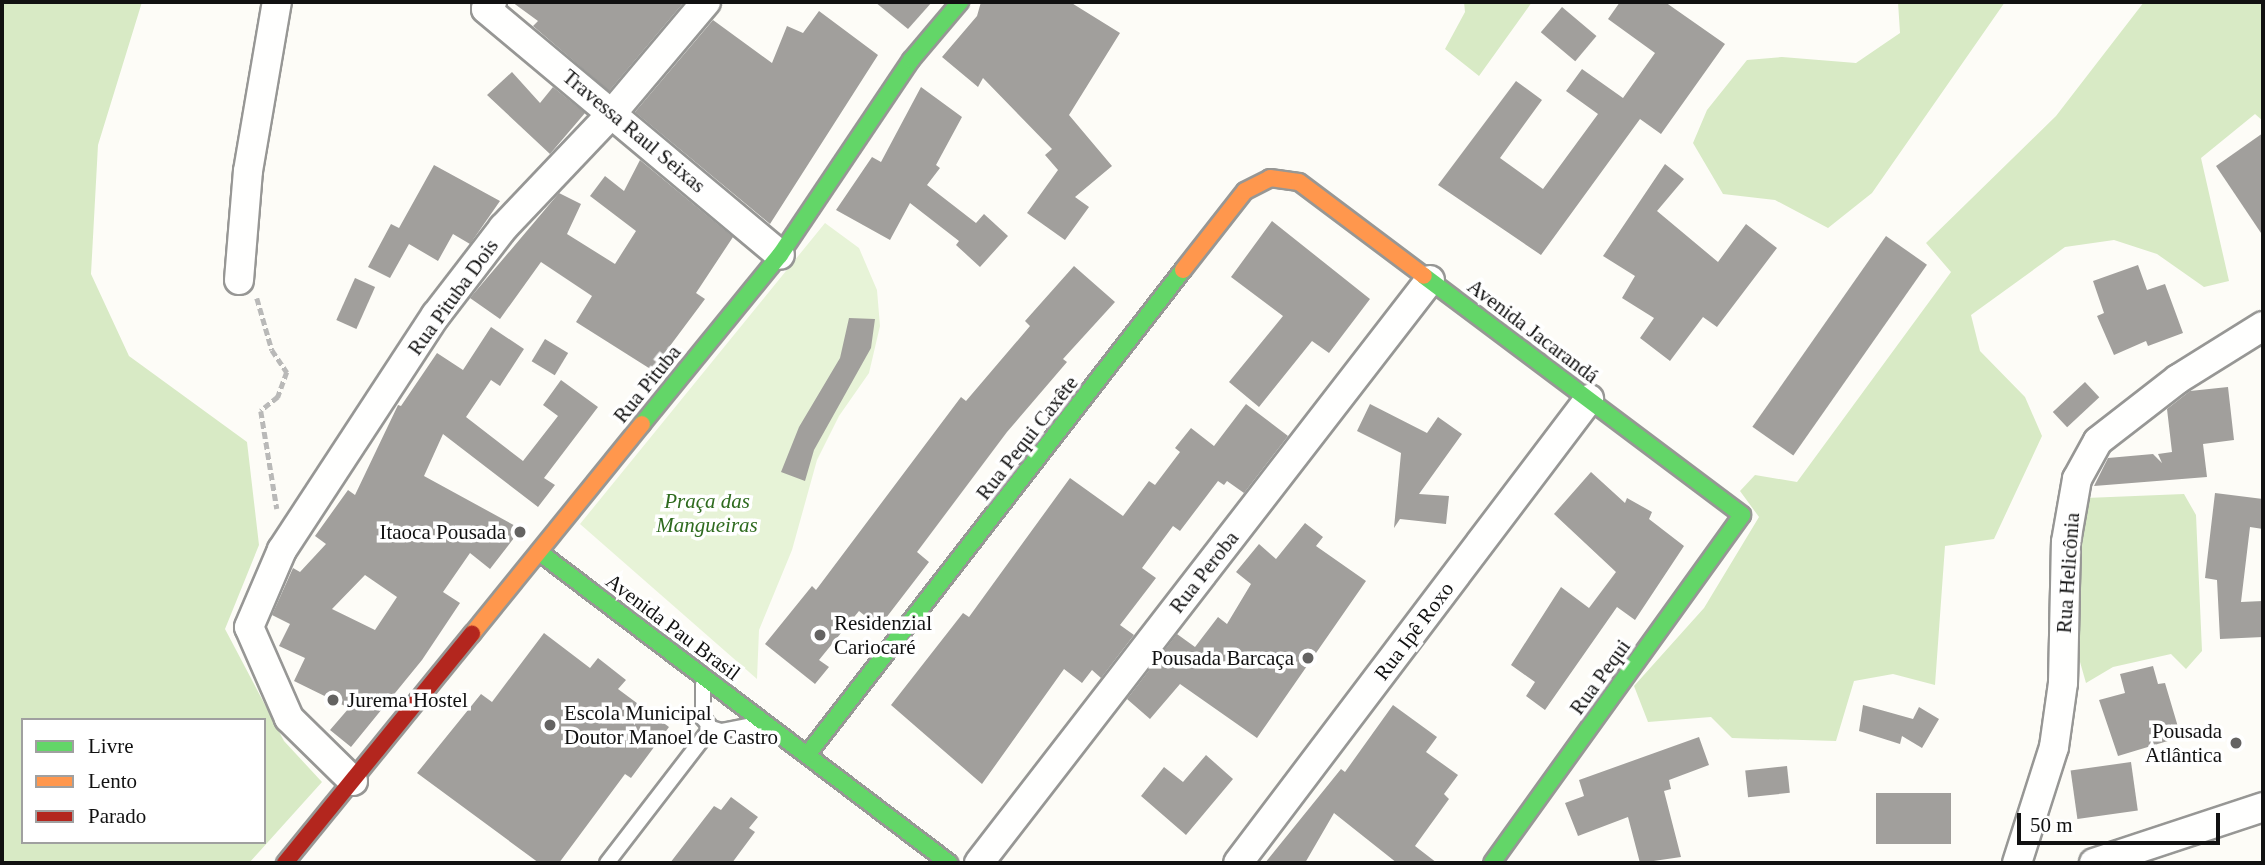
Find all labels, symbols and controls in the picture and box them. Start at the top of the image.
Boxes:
street label: Travessa Raul Seixas [557,64,711,198]
street label: Rua Pituba Dois [402,234,504,360]
street label: Avenida Jacarandá [1462,274,1604,388]
street label: Rua Pituba [608,340,686,428]
street label: Rua Pequi Caxête [971,371,1083,505]
park label: Praça das Mangueiras [656,488,758,538]
street label: Rua Helicônia [2051,512,2085,634]
place label: Itaoca Pousada [379,519,506,545]
marker: Itaoca Pousada [512,524,528,540]
street label: Rua Peroba [1164,526,1244,618]
street label: Avenida Pau Brasil [601,568,745,686]
street label: Rua Ipê Roxo [1369,577,1459,685]
place label: Residenzial Cariocaré [834,610,932,660]
marker: Residenzial Cariocaré [812,627,828,643]
street label: Rua Pequi [1564,634,1636,720]
place label: Pousada Barcaça [1151,645,1294,671]
marker: Pousada Barcaça [1300,650,1316,666]
place label: Jurema Hostel [347,687,468,713]
marker: Jurema Hostel [325,692,341,708]
place label: Escola Municipal Doutor Manoel de Castro [564,700,778,750]
marker: Escola Municipal Doutor Manoel de Castro [542,717,558,733]
legend [21,718,266,844]
place label: Pousada Atlântica [2145,718,2222,768]
text: Livre [88,734,133,758]
marker: Pousada Atlântica [2228,735,2244,751]
text: Lento [88,769,137,793]
scale bar [2020,798,2223,842]
text: Parado [88,804,146,828]
text: 50 m [2030,813,2073,837]

